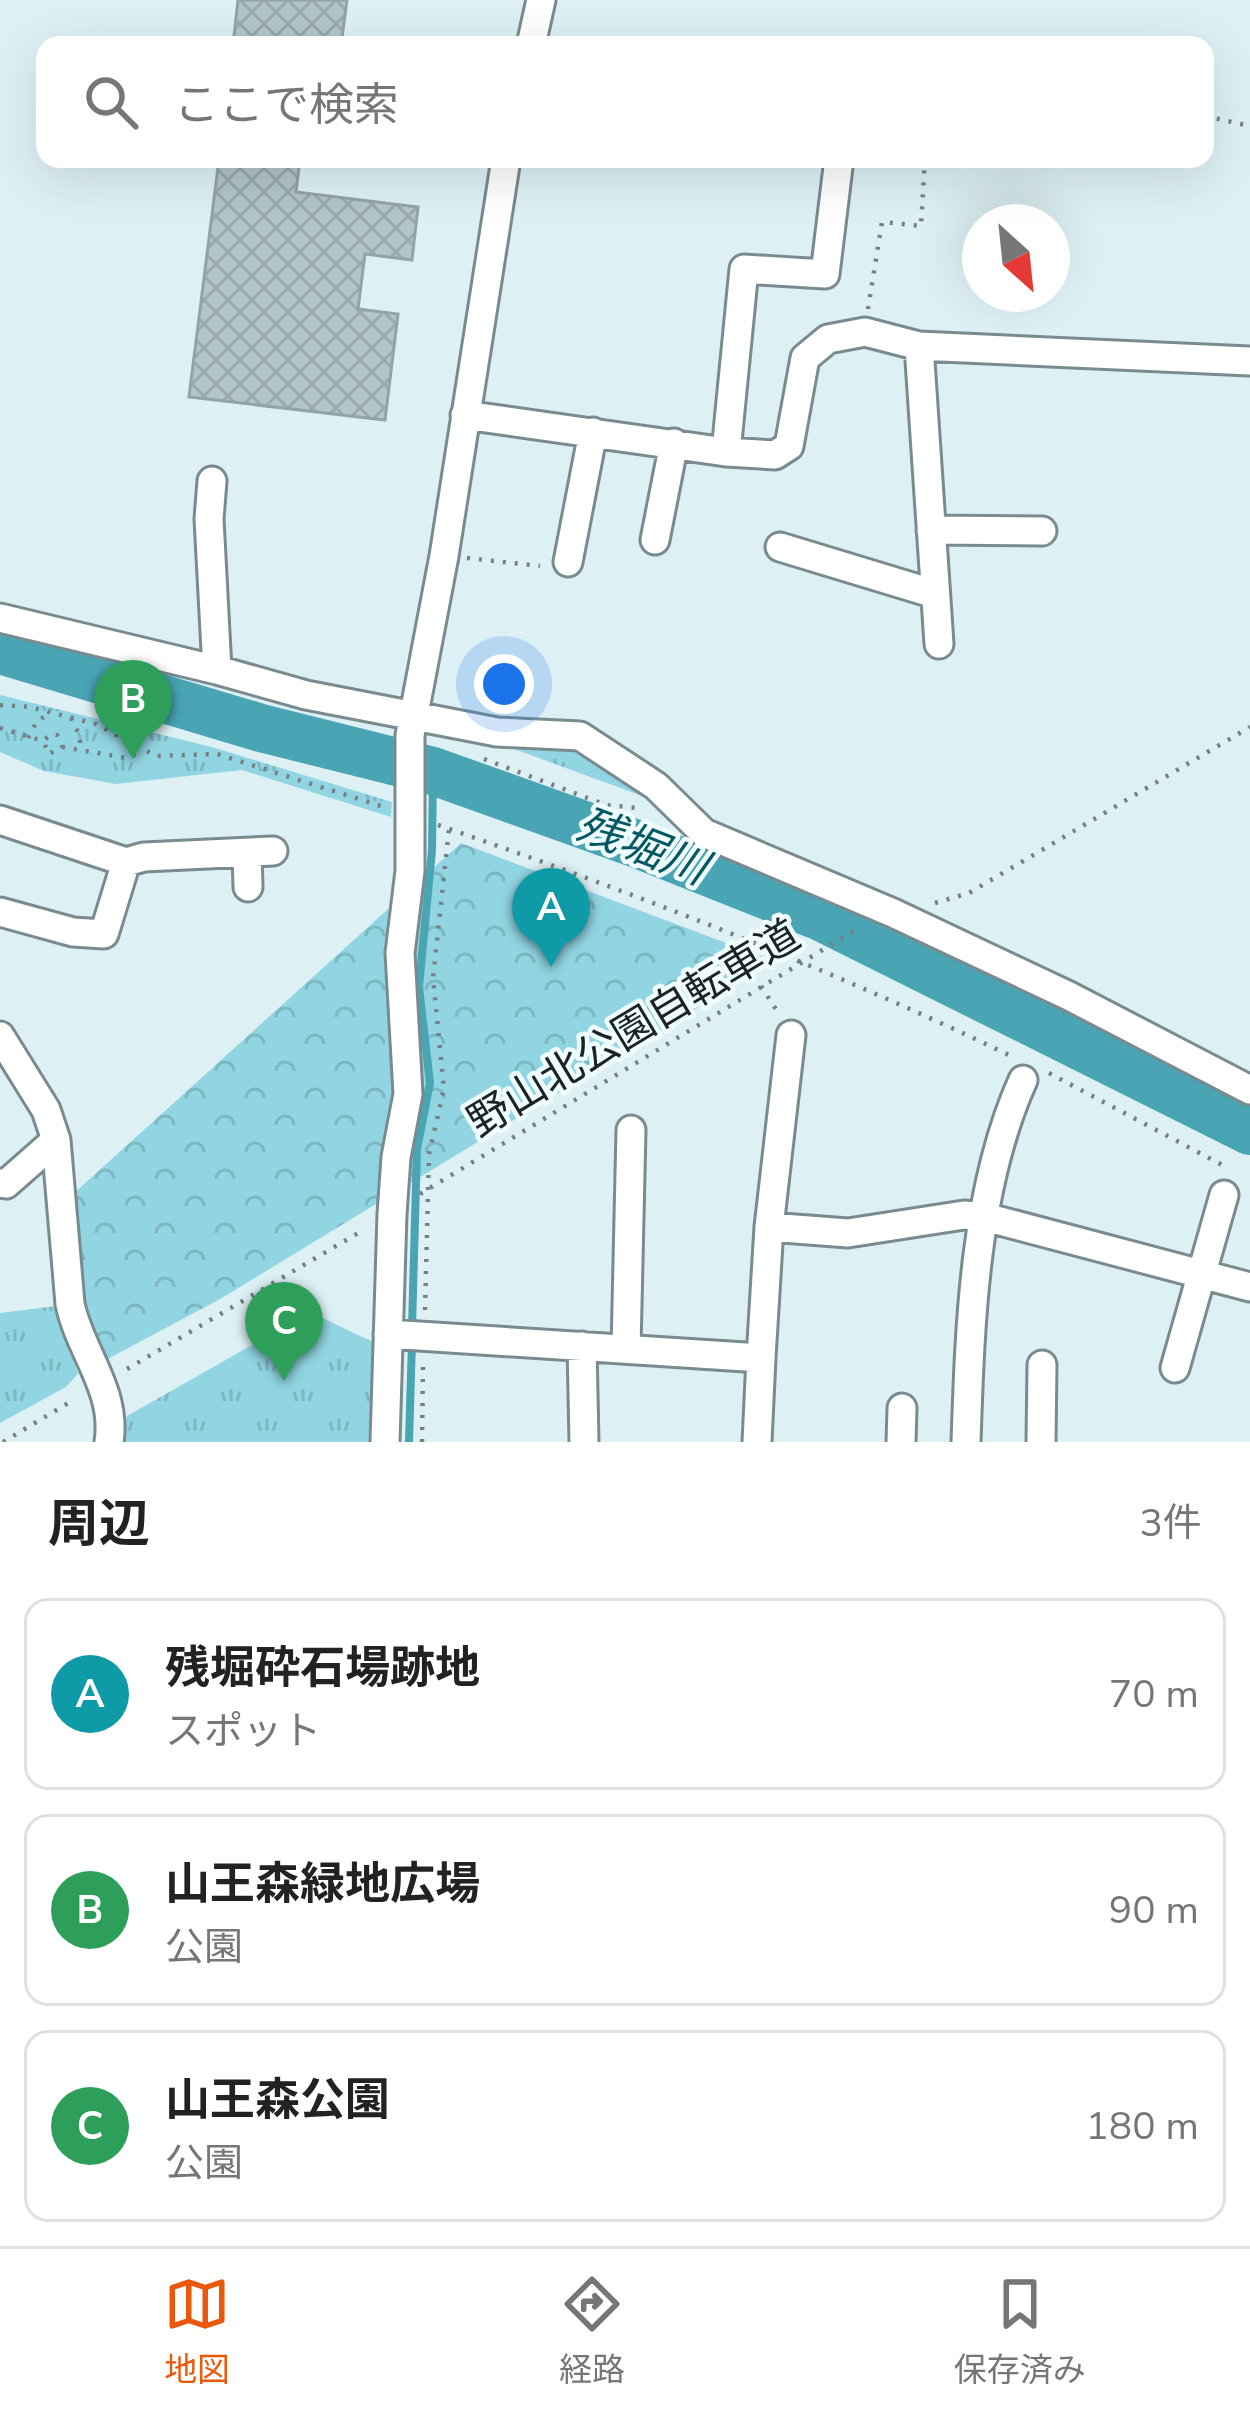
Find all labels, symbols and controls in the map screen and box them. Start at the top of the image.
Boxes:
search box [36,36,1214,168]
icon: search [78,69,144,135]
text: ここで検索 [174,75,399,136]
north arrow [962,204,1070,312]
your location [474,654,534,714]
pin: B [94,660,172,759]
water label: 残堀川 [568,794,720,901]
pin: A [512,868,590,967]
street label: 野山北公園自転車道 [457,907,811,1151]
pin: C [245,1282,323,1381]
text: 周辺 [48,1489,150,1559]
text: 3件 [1140,1497,1202,1550]
text: 残堀砕石場跡地 [165,1638,480,1699]
text: A [75,1668,105,1721]
text: 70 m [1109,1668,1199,1721]
text: スポット [165,1705,321,1758]
text: 山王森緑地広場 [165,1854,480,1915]
text: B [77,1884,103,1937]
text: 90 m [1109,1884,1199,1937]
text: 公園 [165,1921,243,1974]
text: 山王森公園 [165,2070,390,2131]
text: C [77,2100,103,2153]
text: 180 m [1085,2100,1199,2153]
text: 公園 [165,2137,243,2190]
tab: 地図 [164,2271,230,2393]
tab: 経路 [559,2271,625,2393]
tab: 保存済み [954,2271,1086,2393]

